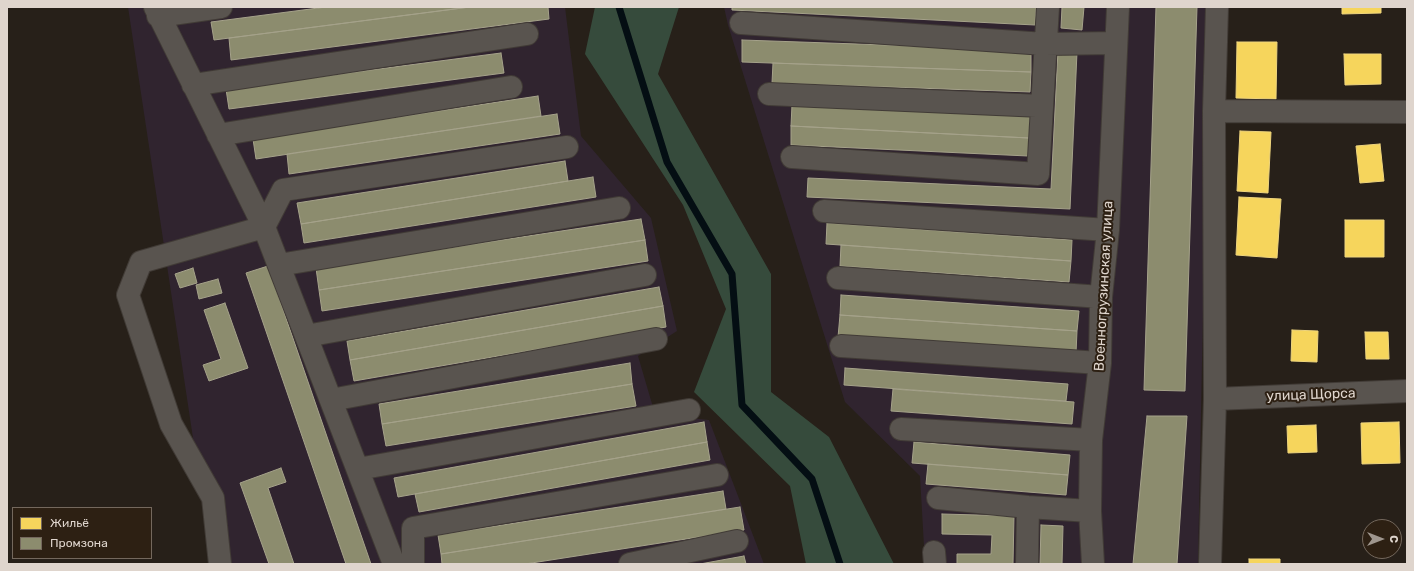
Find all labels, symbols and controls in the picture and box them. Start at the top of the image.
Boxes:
street label: Военногрузинская улица [1091,200,1117,372]
street label: улица Щорса [1266,385,1356,405]
legend [12,507,152,559]
text: Жильё [50,516,89,530]
north arrow [1362,519,1402,559]
text: С [1387,535,1400,543]
text: Промзона [50,536,108,550]

